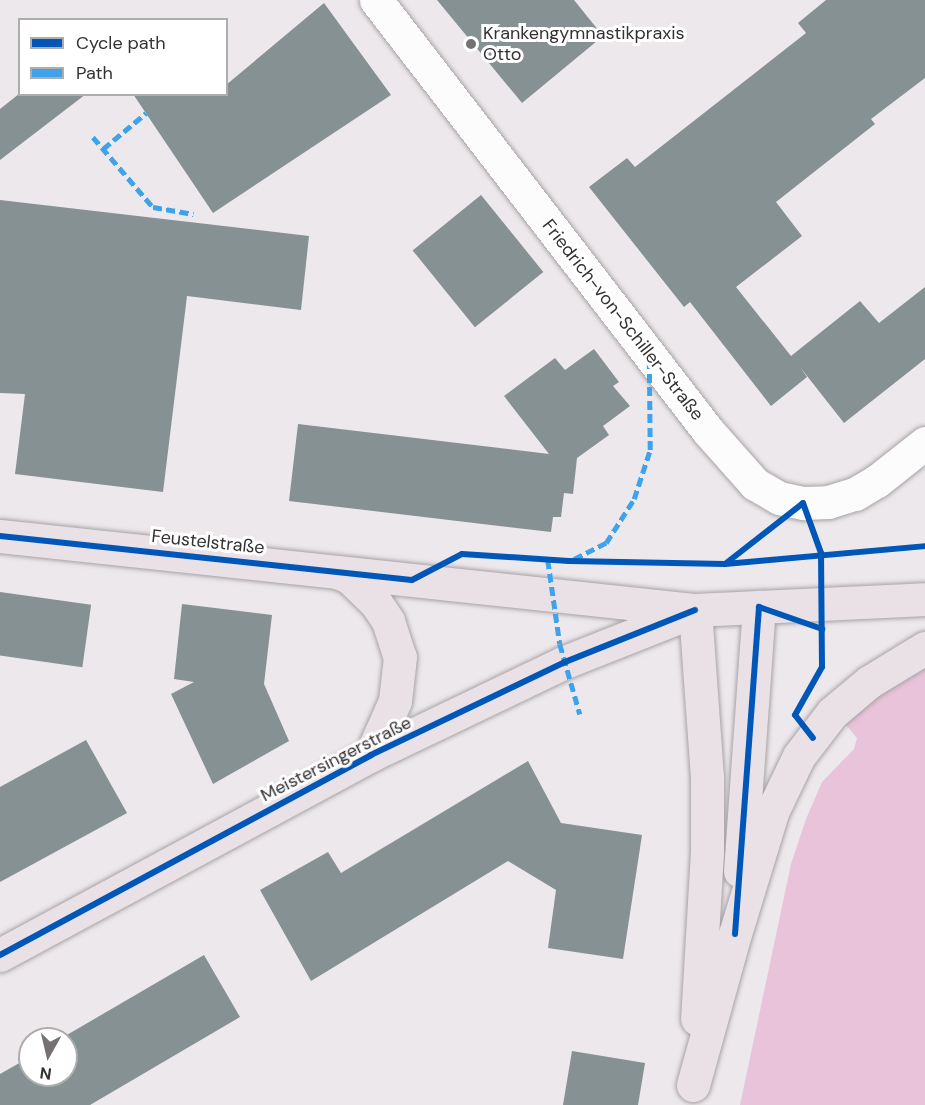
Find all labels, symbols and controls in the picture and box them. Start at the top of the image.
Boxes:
legend [18,18,228,96]
place label: Krankengymnastikpraxis Otto [483,23,685,66]
text: Cycle path [76,31,166,55]
marker: Krankengymnastikpraxis Otto [464,37,478,51]
text: Path [76,61,113,85]
street label: Friedrich-von-Schiller-Straße [538,215,708,425]
street label: Feustelstraße [150,525,266,559]
street label: Meistersingerstraße [257,712,415,806]
north arrow [18,1027,78,1087]
text: N [38,1062,53,1085]

